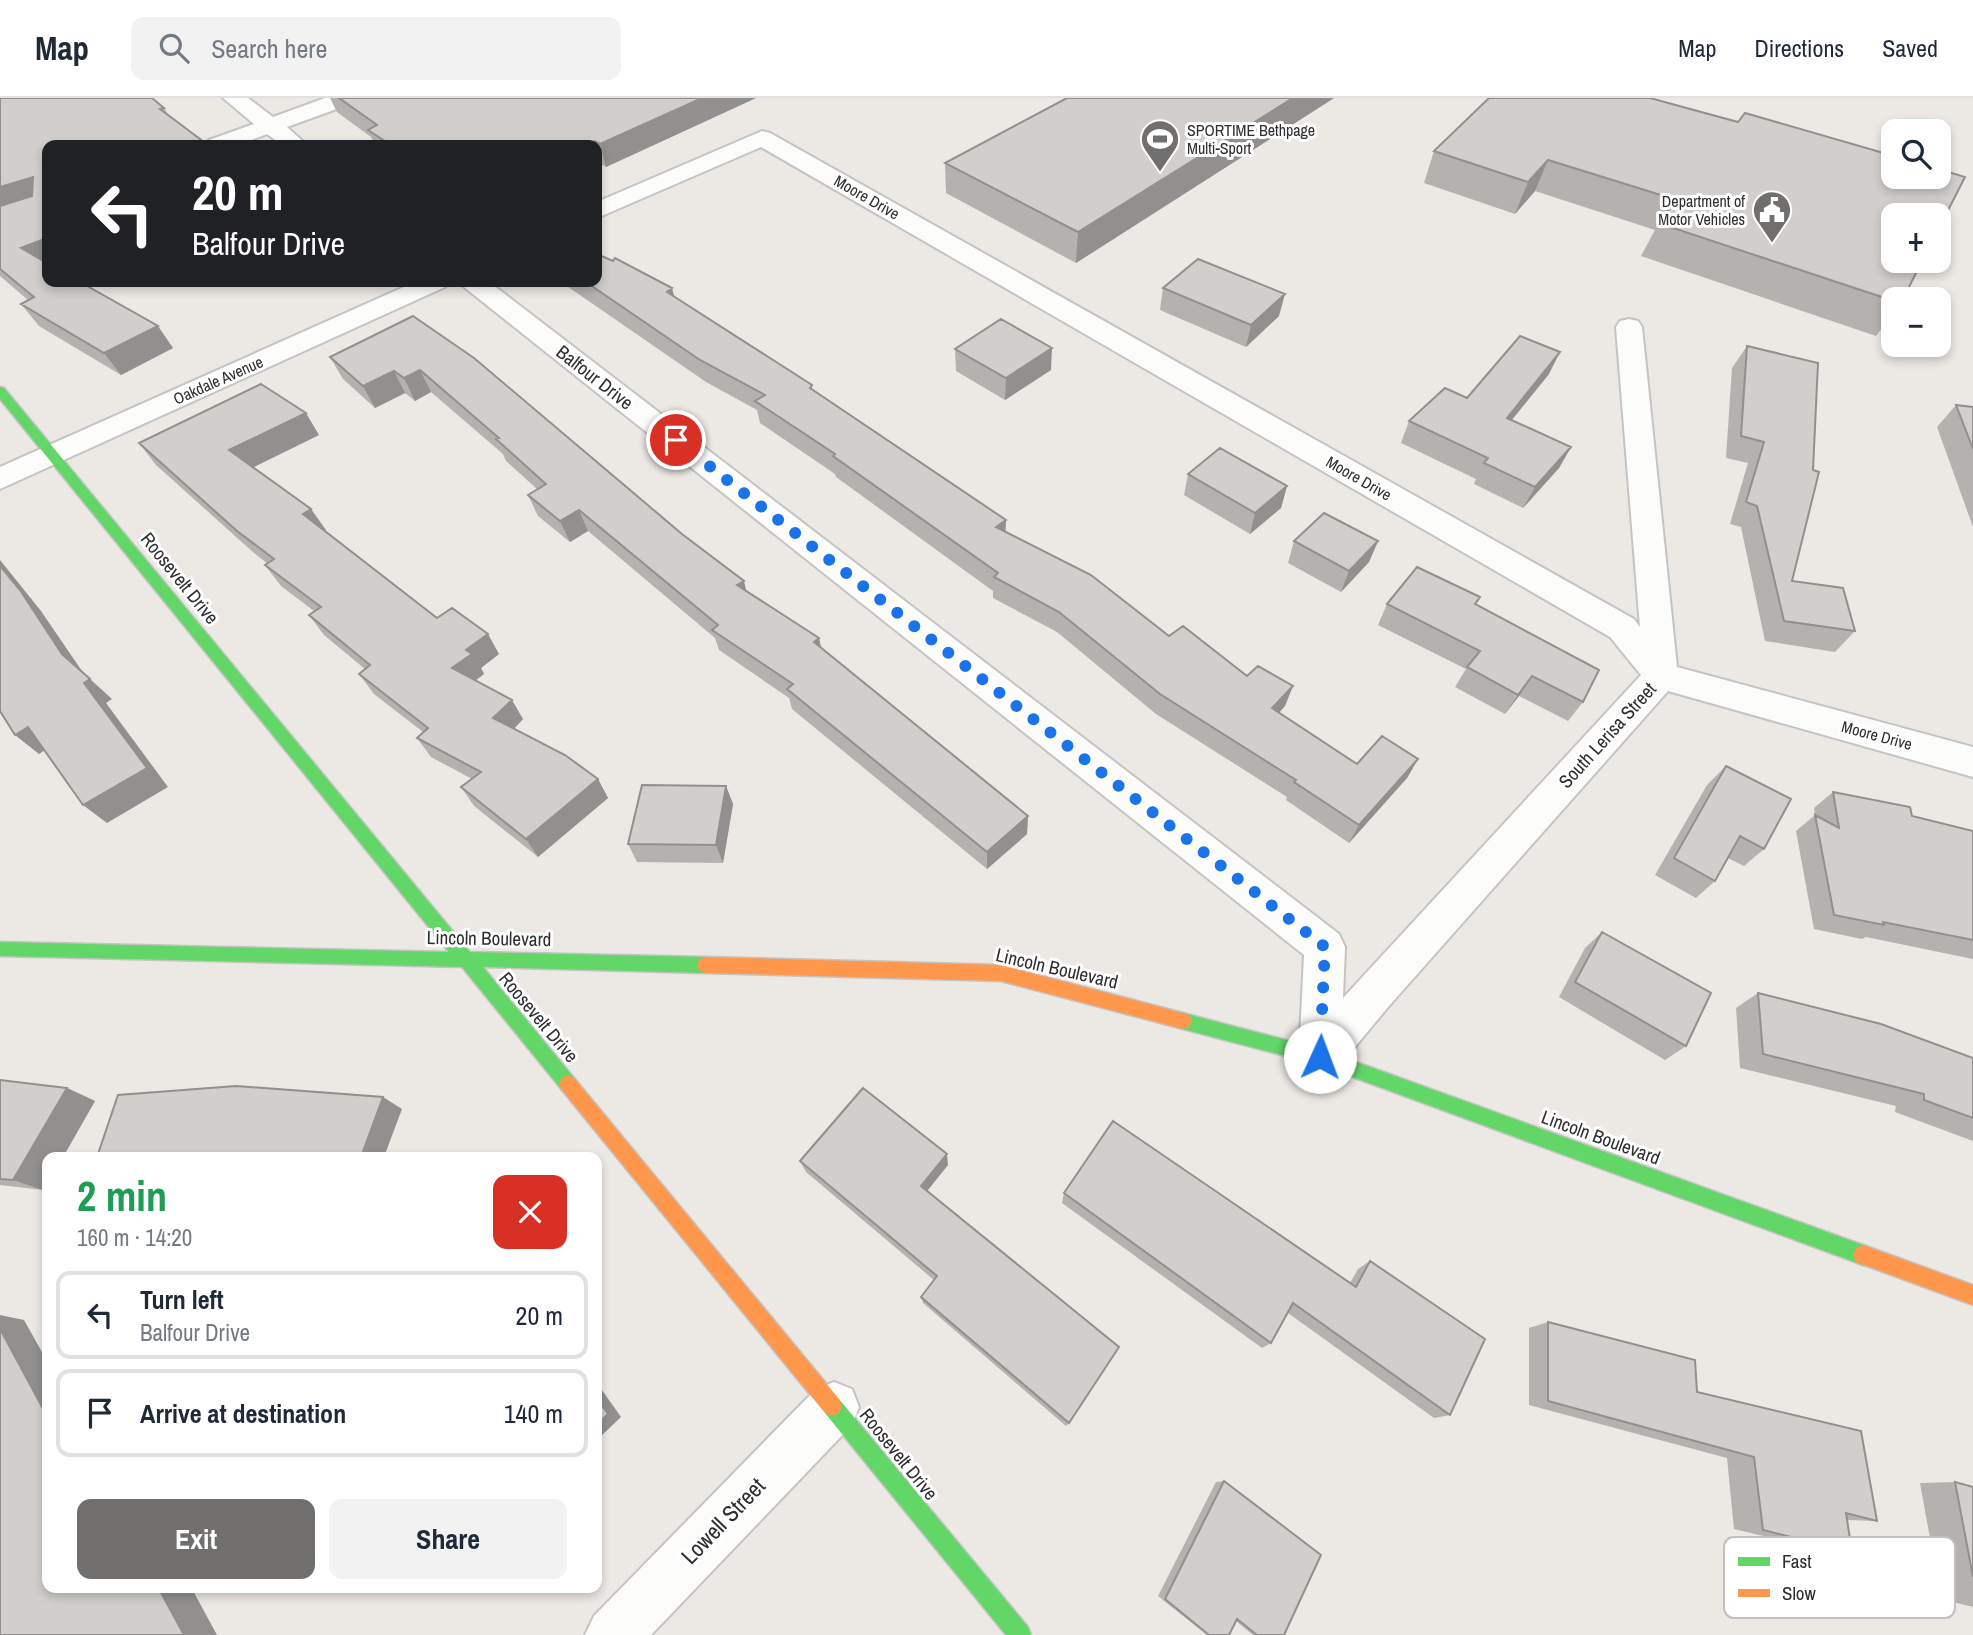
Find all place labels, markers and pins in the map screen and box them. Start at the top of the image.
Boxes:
sports icon: SPORTIME Bethpage Multi-Sport [1139,118,1181,173]
place label: SPORTIME Bethpage Multi-Sport [1187,119,1315,159]
public building icon: Department of Motor Vehicles [1751,189,1793,244]
place label: Department of Motor Vehicles [1658,190,1745,230]
pin [646,410,706,470]

